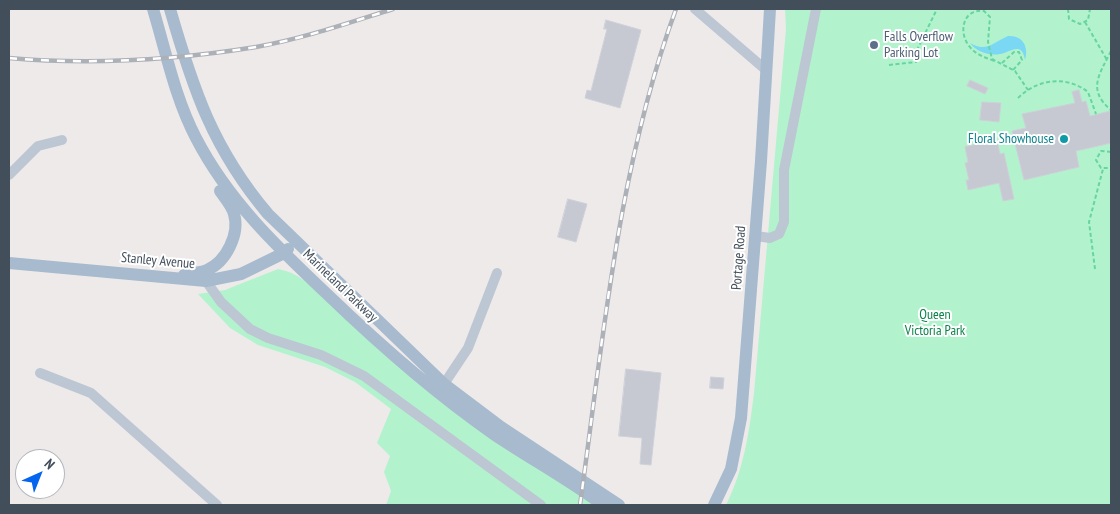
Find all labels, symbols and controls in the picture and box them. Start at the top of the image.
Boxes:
place label: Falls Overflow Parking Lot [884,29,953,62]
marker: Falls Overflow Parking Lot [868,39,880,51]
place label: Floral Showhouse [968,131,1054,147]
marker: Floral Showhouse [1058,133,1070,145]
street label: Portage Road [728,225,750,291]
street label: Marineland Parkway [299,246,381,326]
street label: Stanley Avenue [120,249,196,273]
park label: Queen Victoria Park [905,307,965,340]
north arrow [15,449,65,499]
text: N [41,455,59,473]

